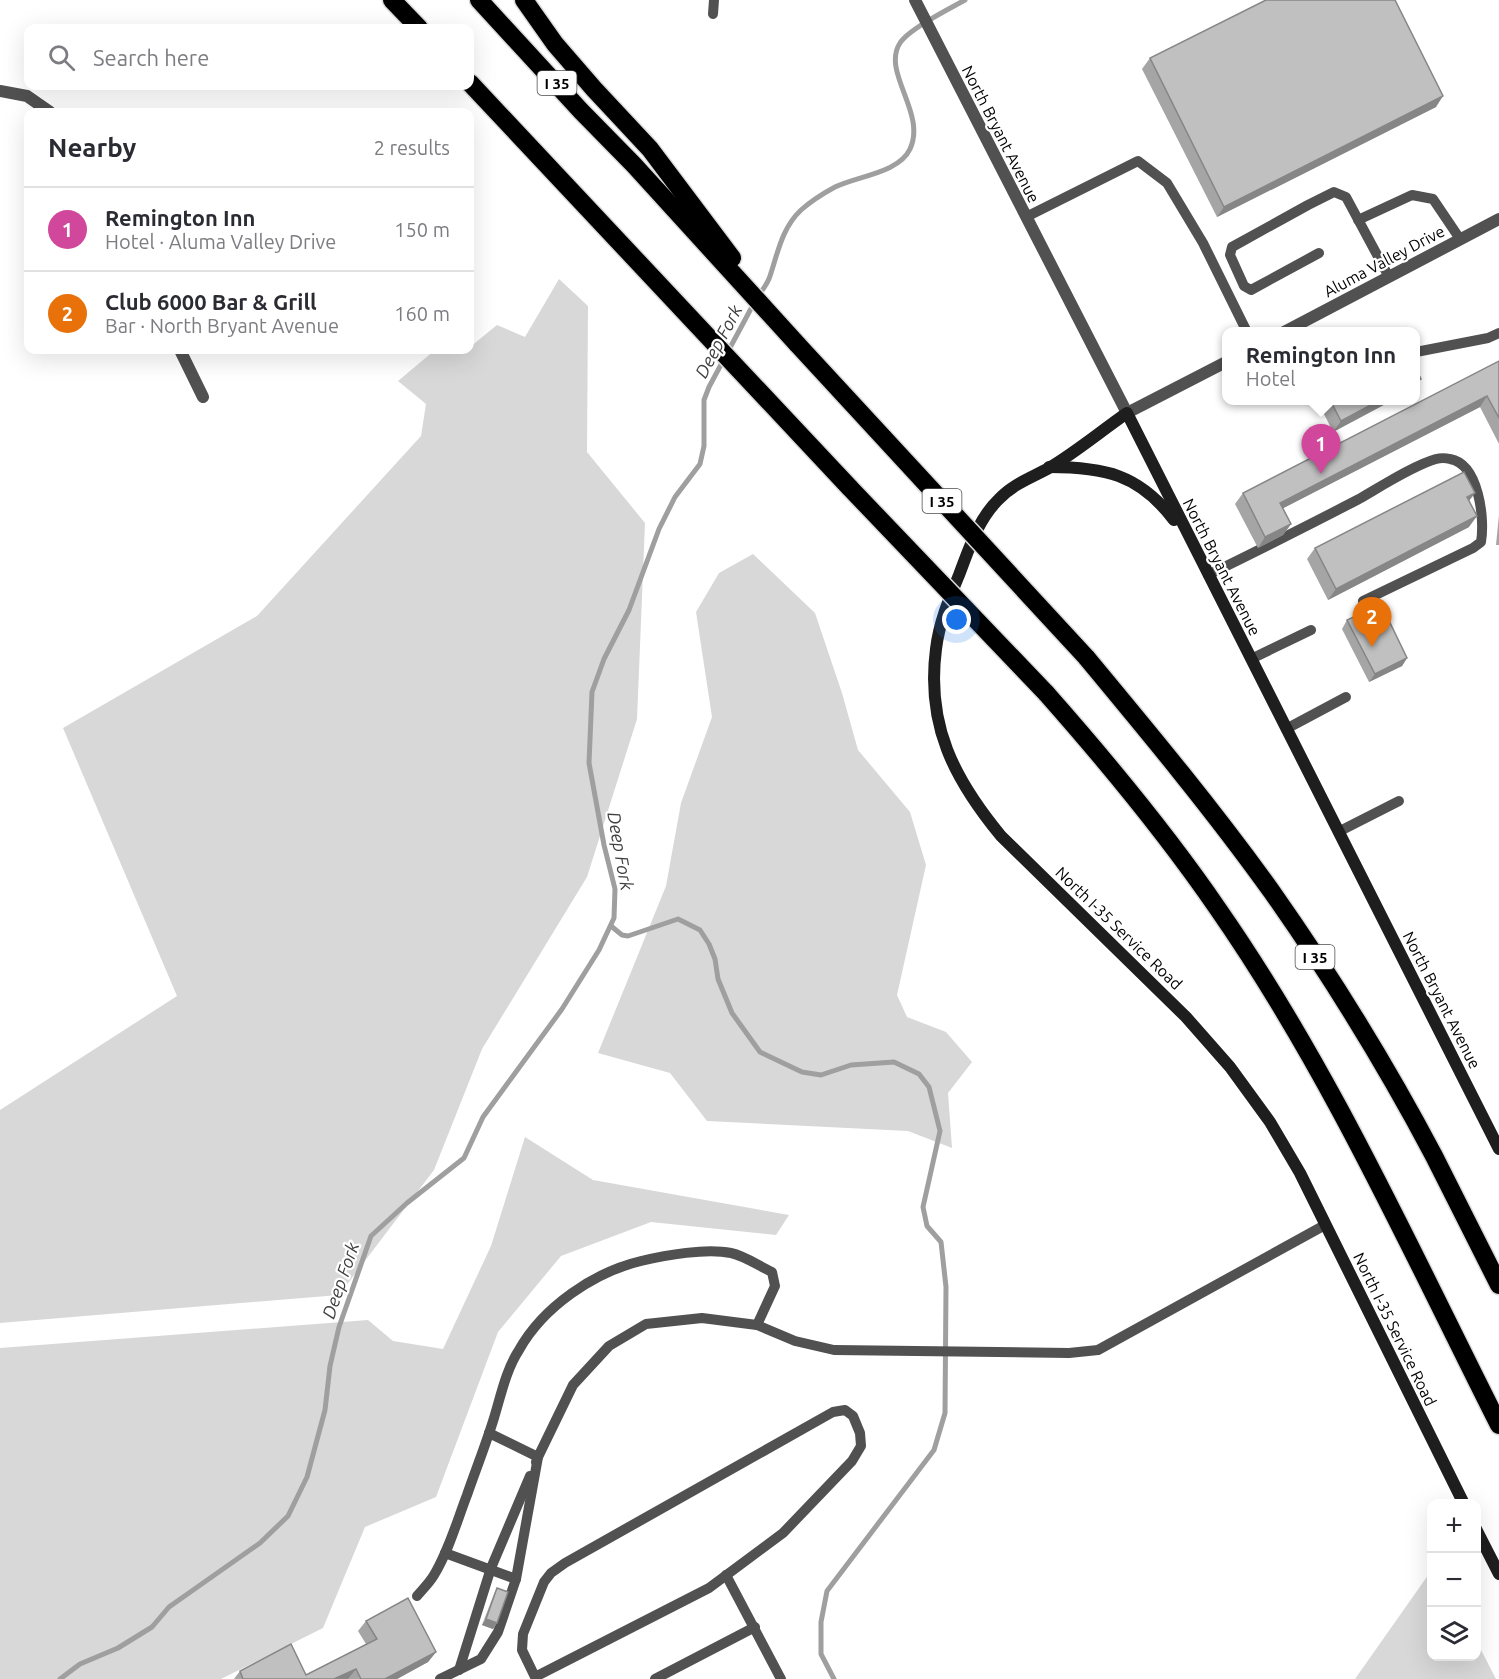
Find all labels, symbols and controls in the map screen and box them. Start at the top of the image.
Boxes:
search box [24,24,474,90]
icon: search [45,41,78,74]
text: Search here [93,45,209,70]
street label: North Bryant Avenue [959,62,1043,206]
road number: I 35 [538,71,576,95]
text: Nearby [48,133,136,162]
text: 2 results [374,136,450,159]
text: Remington Inn [105,205,255,230]
text: 1 [62,218,73,241]
text: 150 m [394,218,450,241]
street label: Aluma Valley Drive [1321,222,1447,300]
text: Hotel · Aluma Valley Drive [105,230,336,253]
text: Club 6000 Bar & Grill [105,289,317,314]
water label: Deep Fork [690,301,746,381]
text: 2 [62,302,73,325]
text: 160 m [394,302,450,325]
text: Bar · North Bryant Avenue [105,314,339,337]
popup [1222,327,1420,405]
text: Remington Inn [1246,342,1396,367]
text: Hotel [1246,367,1296,390]
pin: 1 [1302,424,1340,474]
road number: I 35 [922,489,962,513]
street label: North Bryant Avenue [1180,495,1264,639]
pin: 2 [1352,598,1392,647]
your location [942,605,971,634]
water label: Deep Fork [604,810,638,893]
street label: North I-35 Service Road [1052,863,1186,993]
street label: North Bryant Avenue [1400,928,1484,1072]
road number: I 35 [1296,945,1334,969]
water label: Deep Fork [318,1238,363,1321]
street label: North I-35 Service Road [1350,1249,1440,1409]
map controls [1427,1499,1481,1661]
button: + [1427,1499,1481,1553]
button: − [1427,1553,1481,1607]
button: layers [1427,1607,1481,1661]

